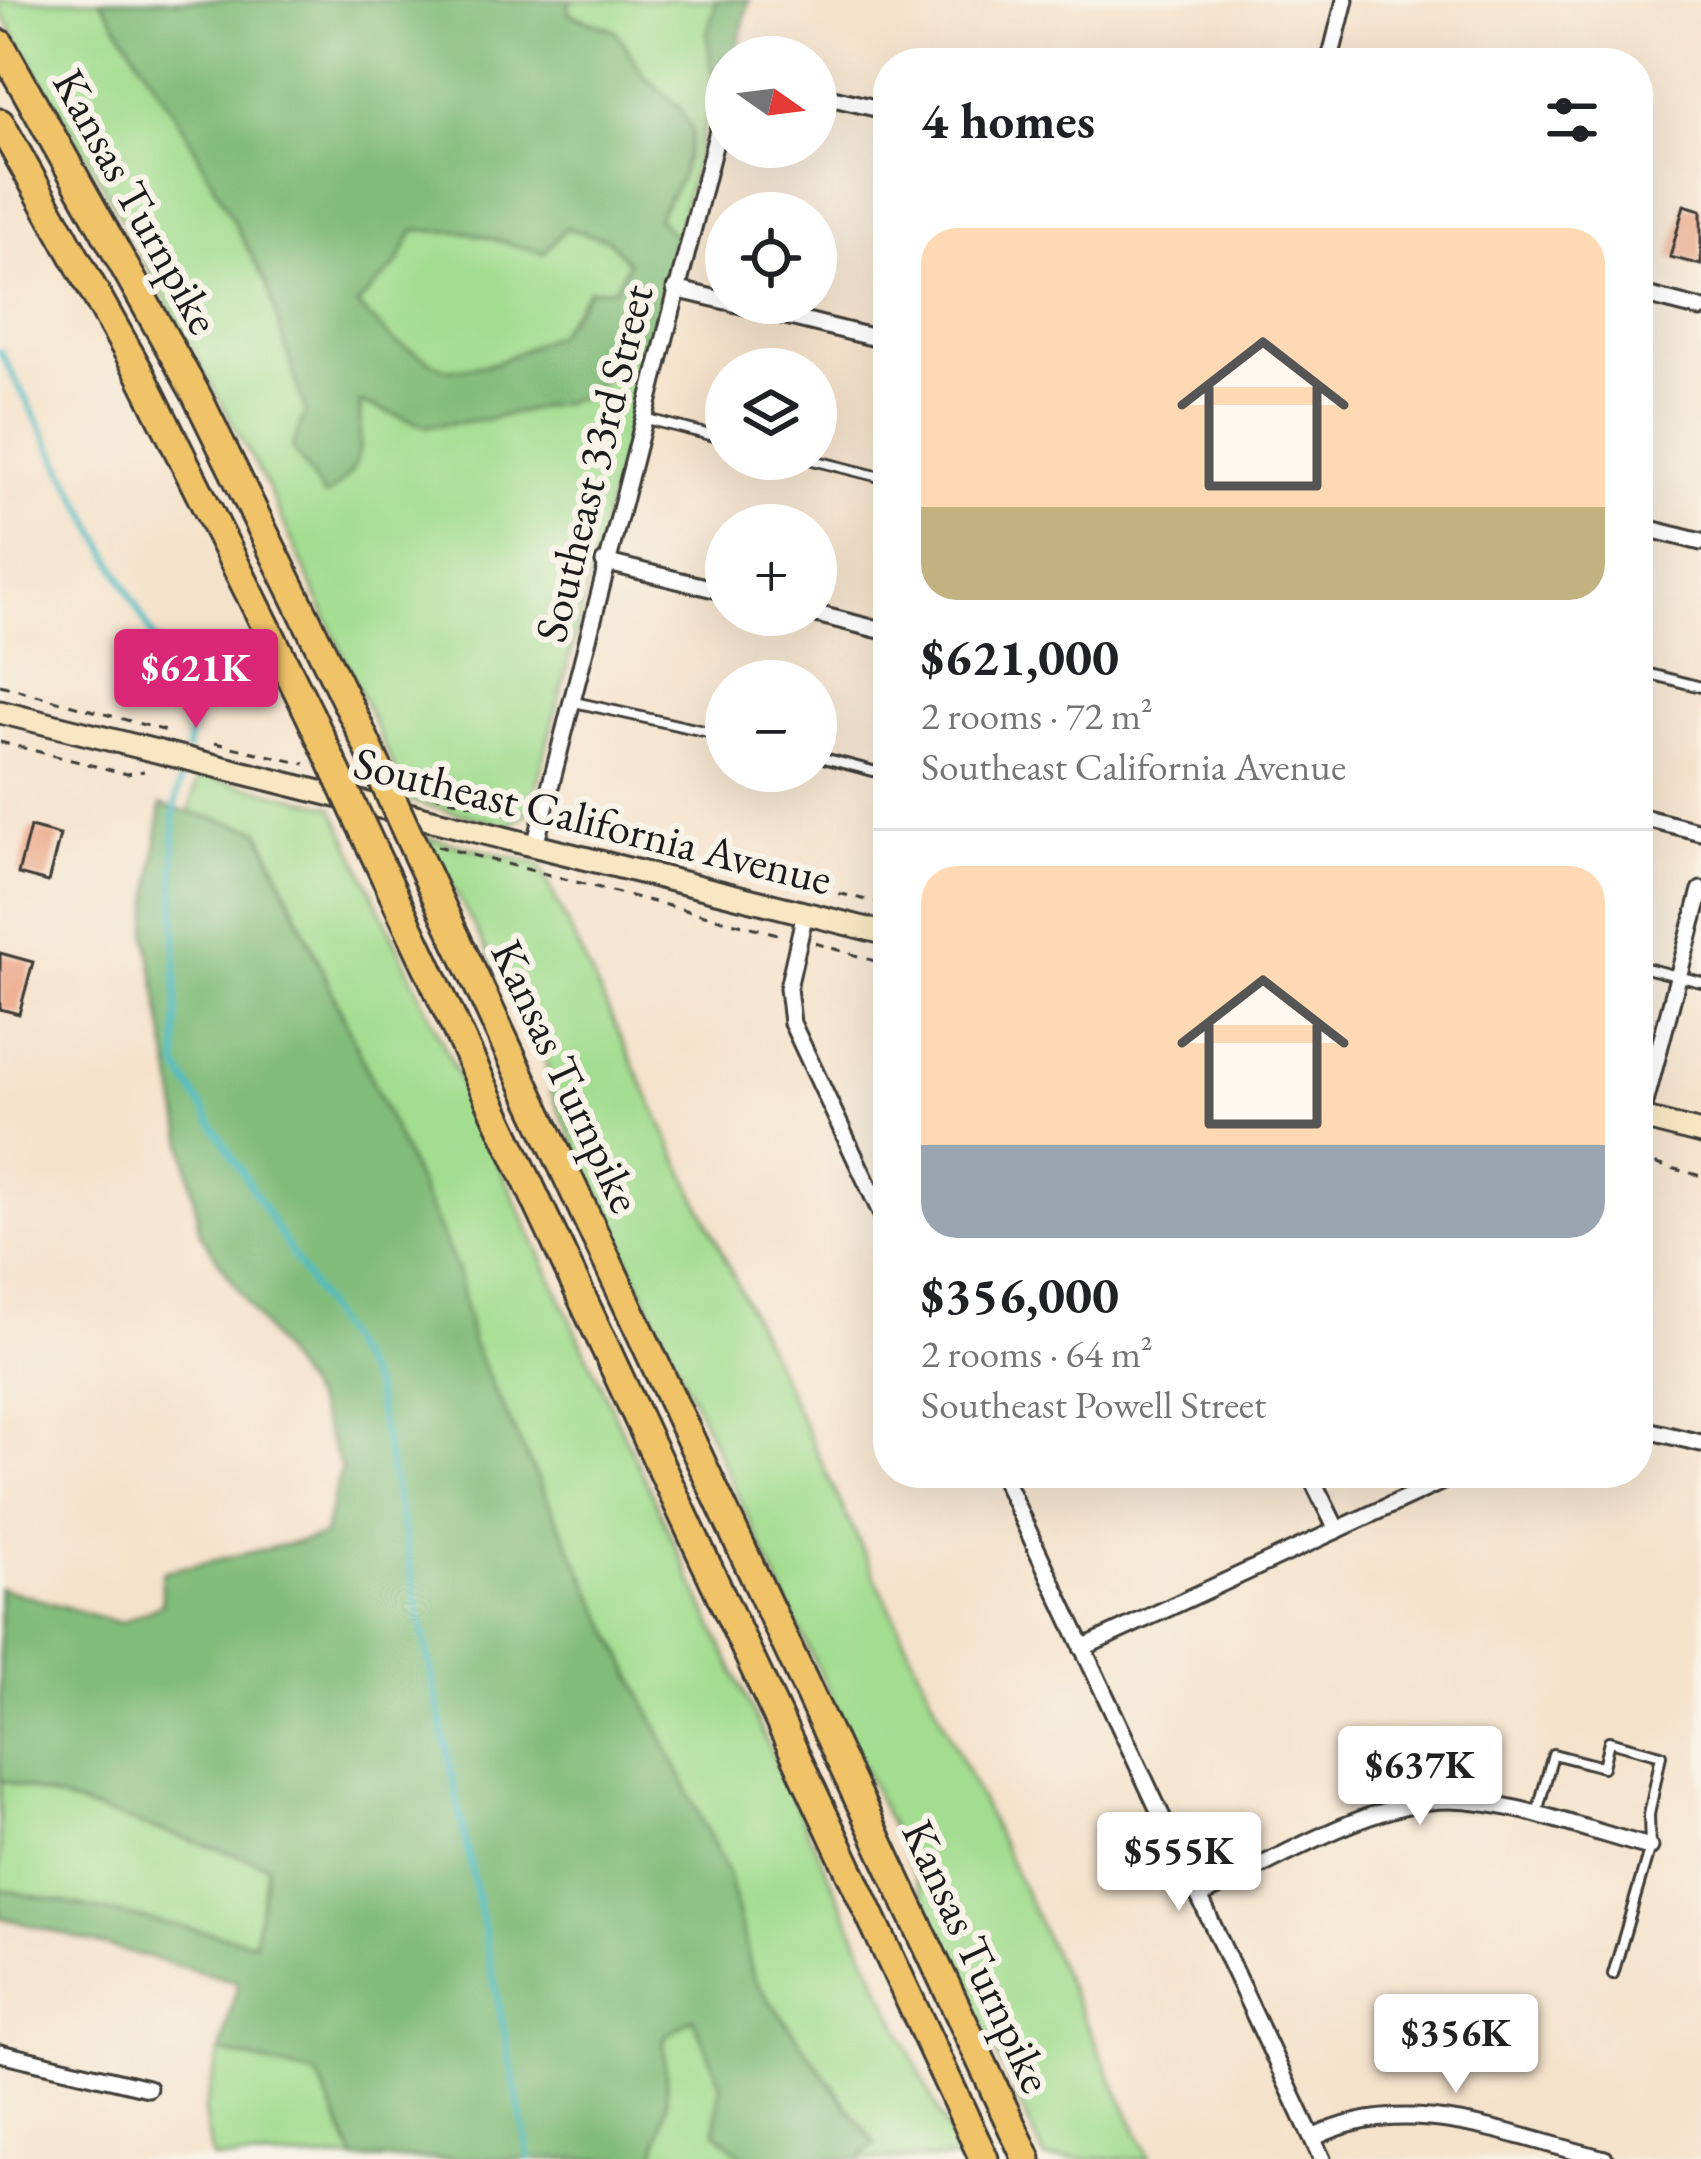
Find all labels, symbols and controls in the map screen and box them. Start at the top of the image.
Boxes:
north arrow [705,36,837,168]
map controls [705,36,837,792]
street label: Kansas Turnpike [40,58,234,344]
text: 4 homes [921,87,1095,153]
icon: filters [1539,87,1605,153]
button: locate [705,192,837,324]
street label: Southeast 33rd Street [521,278,665,648]
icon: home [1155,306,1371,522]
button: layers [705,348,837,480]
button: + [705,504,837,636]
text: $621,000 [921,624,1119,690]
pin: $621K [112,629,280,731]
text: $621K [141,642,251,693]
button: − [705,660,837,792]
text: 2 rooms · 72 m² [921,690,1153,741]
street label: Southeast California Avenue [348,733,838,907]
text: Southeast California Avenue [921,741,1346,792]
street label: Kansas Turnpike [479,930,655,1222]
icon: home [1155,944,1371,1160]
text: $356,000 [921,1262,1119,1328]
text: 2 rooms · 64 m² [921,1328,1153,1379]
text: Southeast Powell Street [921,1379,1266,1430]
pin: $637K [1336,1726,1504,1828]
text: $637K [1365,1739,1475,1790]
street label: Kansas Turnpike [890,1810,1066,2102]
pin: $555K [1095,1812,1263,1914]
text: $555K [1124,1825,1234,1876]
pin: $356K [1372,1994,1540,2096]
text: $356K [1401,2007,1511,2058]

